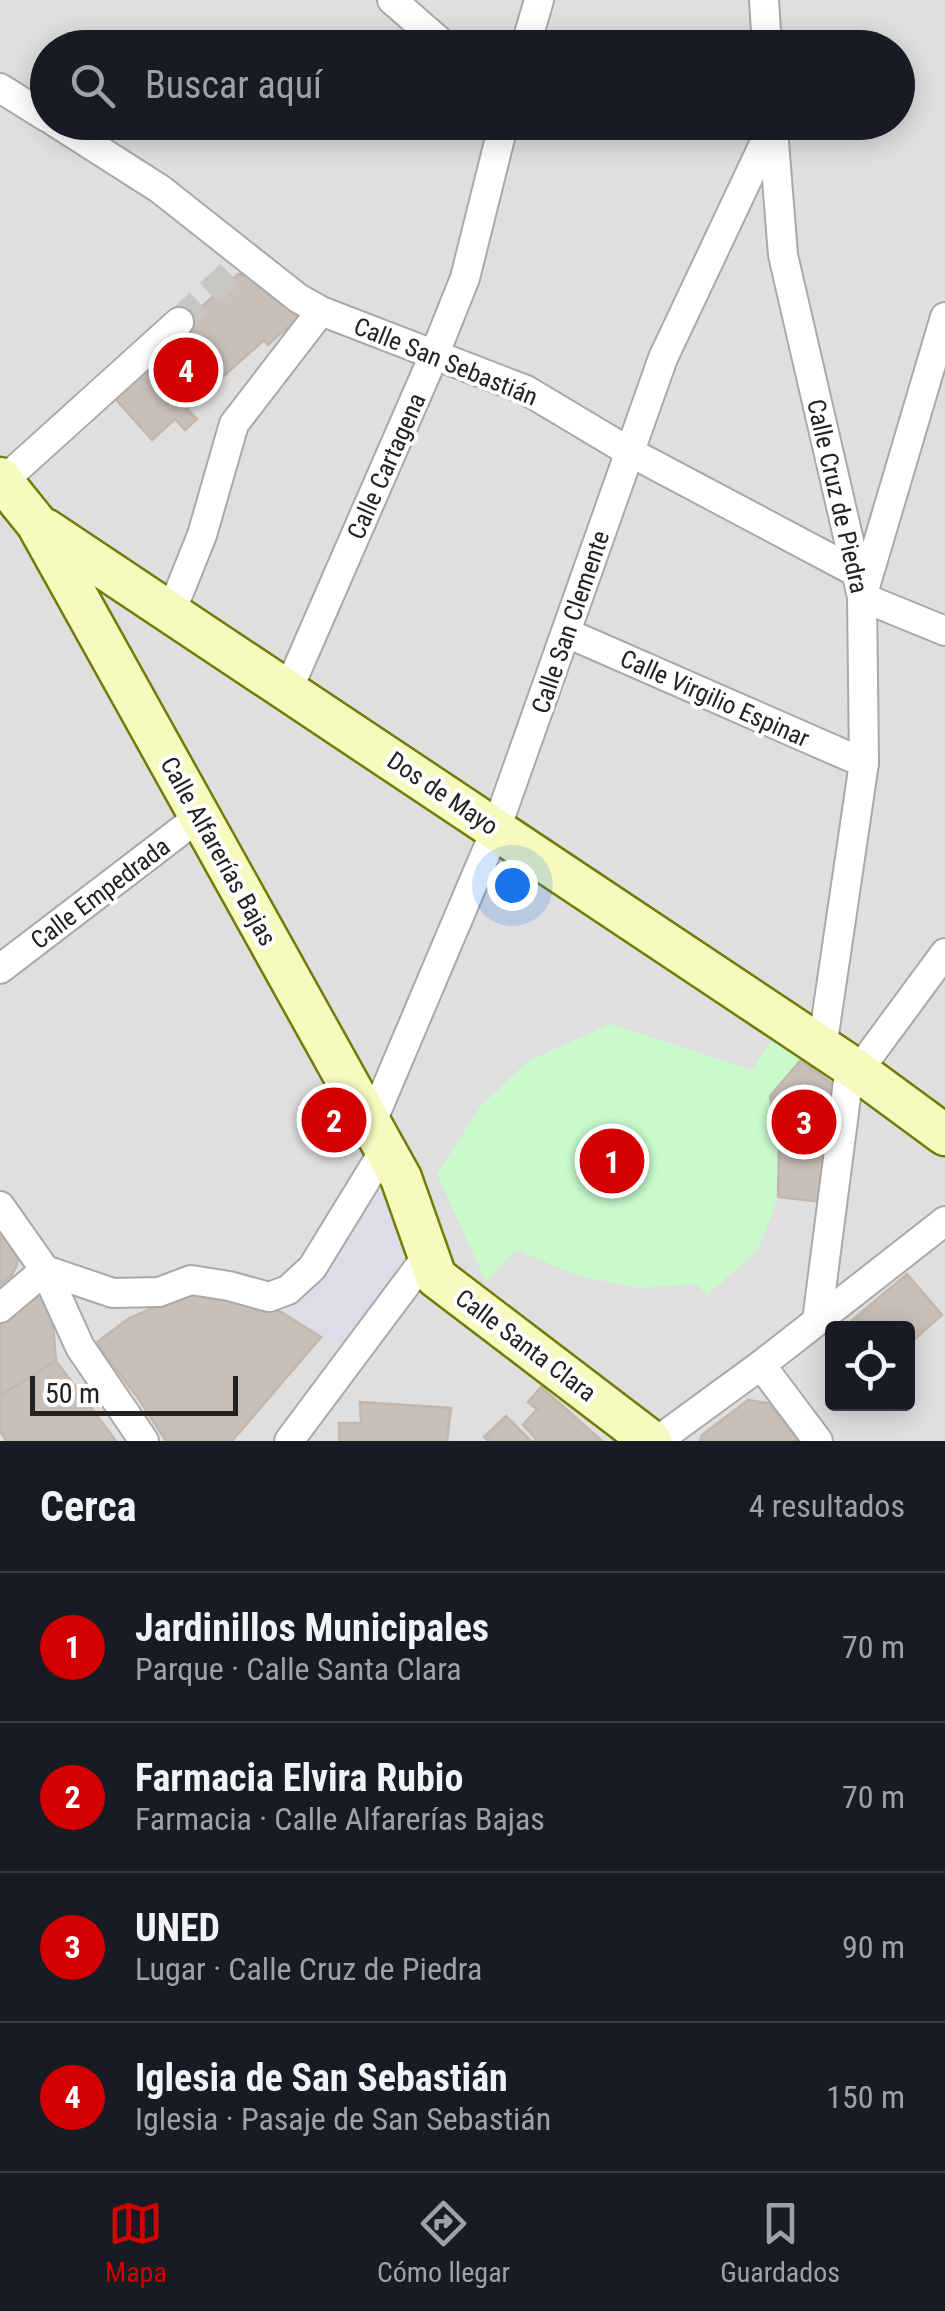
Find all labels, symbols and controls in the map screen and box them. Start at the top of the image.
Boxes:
search box [30,30,915,140]
icon: search [65,58,120,113]
text: Buscar aquí [145,63,322,107]
street label: Calle San Sebastián [350,311,542,412]
pin: 4 [154,332,218,408]
street label: Calle Cartagena [341,389,432,544]
street label: Calle Cruz de Piedra [801,396,874,596]
street label: Calle San Clemente [526,527,615,717]
street label: Calle Virgilio Espinar [616,644,814,753]
street label: Dos de Mayo [382,746,504,841]
street label: Calle Alfarerías Bajas [155,752,283,951]
street label: Calle Empedrada [25,832,175,955]
your location [487,860,538,911]
pin: 2 [302,1082,366,1158]
pin: 3 [772,1084,836,1160]
pin: 1 [580,1124,644,1198]
street label: Calle Santa Clara [450,1283,602,1408]
map controls [825,1321,915,1411]
button: locate [825,1321,915,1411]
scale bar [30,1371,238,1416]
text: 50 m [45,1377,100,1410]
text: Cerca [40,1482,137,1531]
text: 4 resultados [749,1487,905,1525]
text: Jardinillos Municipales [135,1606,489,1650]
text: 1 [64,1628,81,1666]
text: 70 m [842,1628,905,1666]
text: Parque · Calle Santa Clara [135,1650,462,1688]
text: Farmacia Elvira Rubio [135,1756,463,1800]
text: 2 [64,1778,81,1816]
text: 70 m [842,1778,905,1816]
text: Farmacia · Calle Alfarerías Bajas [135,1800,545,1838]
text: UNED [135,1906,220,1950]
text: 3 [64,1928,81,1966]
text: 90 m [842,1928,905,1966]
text: Lugar · Calle Cruz de Piedra [135,1950,482,1988]
text: Iglesia de San Sebastián [135,2056,508,2100]
text: 4 [64,2078,81,2116]
text: 150 m [826,2078,905,2116]
text: Iglesia · Pasaje de San Sebastián [135,2100,551,2138]
tab: Mapa [105,2196,167,2289]
tab: Cómo llegar [377,2196,510,2289]
tab: Guardados [720,2196,840,2289]

